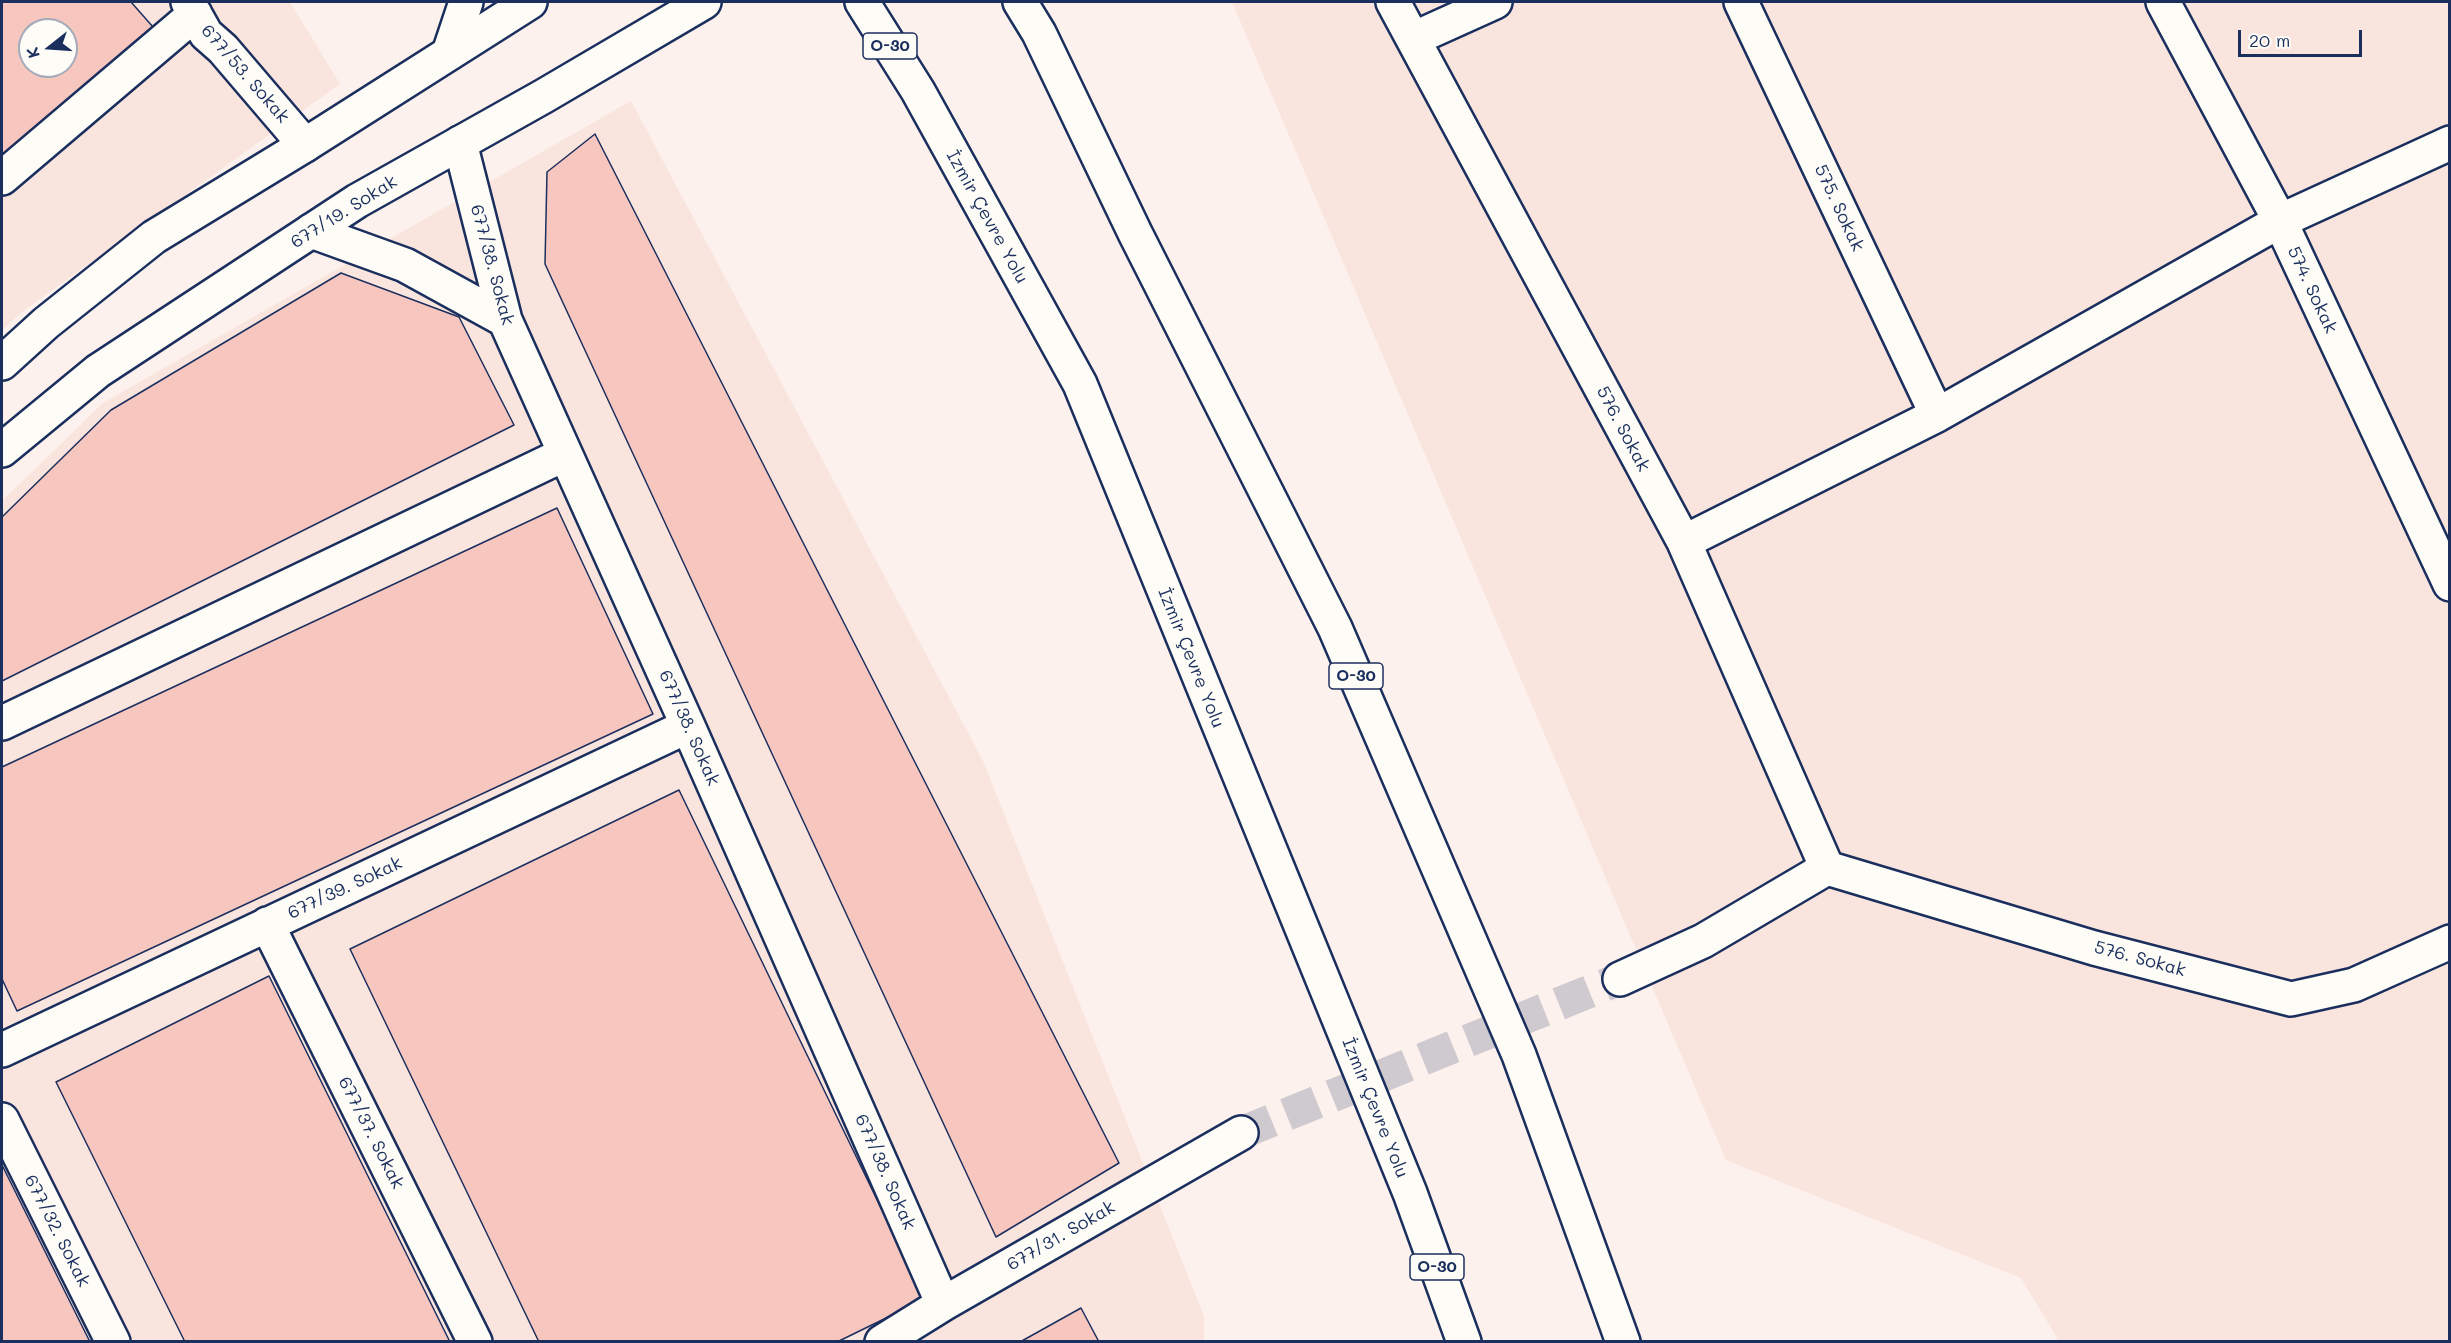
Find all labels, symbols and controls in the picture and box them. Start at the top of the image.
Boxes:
north arrow [18,18,78,78]
scale bar [2241,18,2366,56]
street label: 677/53. Sokak [196,20,294,128]
text: 20 m [2249,28,2290,52]
road number: O-30 [863,33,917,59]
text: K [21,45,44,61]
street label: İzmir Çevre Yolu [941,147,1033,287]
street label: 575. Sokak [1810,161,1868,255]
street label: 677/19. Sokak [287,171,401,253]
street label: 677/38. Sokak [466,202,518,328]
street label: 574. Sokak [2282,243,2342,337]
street label: 576. Sokak [1591,383,1655,475]
street label: İzmir Çevre Yolu [1153,585,1229,731]
road number: O-30 [1329,663,1383,689]
street label: 677/38. Sokak [654,667,724,789]
street label: 677/39. Sokak [284,852,406,924]
street label: 576. Sokak [2092,936,2188,982]
street label: İzmir Çevre Yolu [1337,1035,1413,1181]
street label: 677/37. Sokak [333,1073,409,1193]
street label: 677/38. Sokak [850,1111,920,1233]
street label: 677/32. Sokak [19,1171,95,1291]
street label: 677/31. Sokak [1003,1196,1119,1276]
road number: O-30 [1410,1254,1464,1280]

